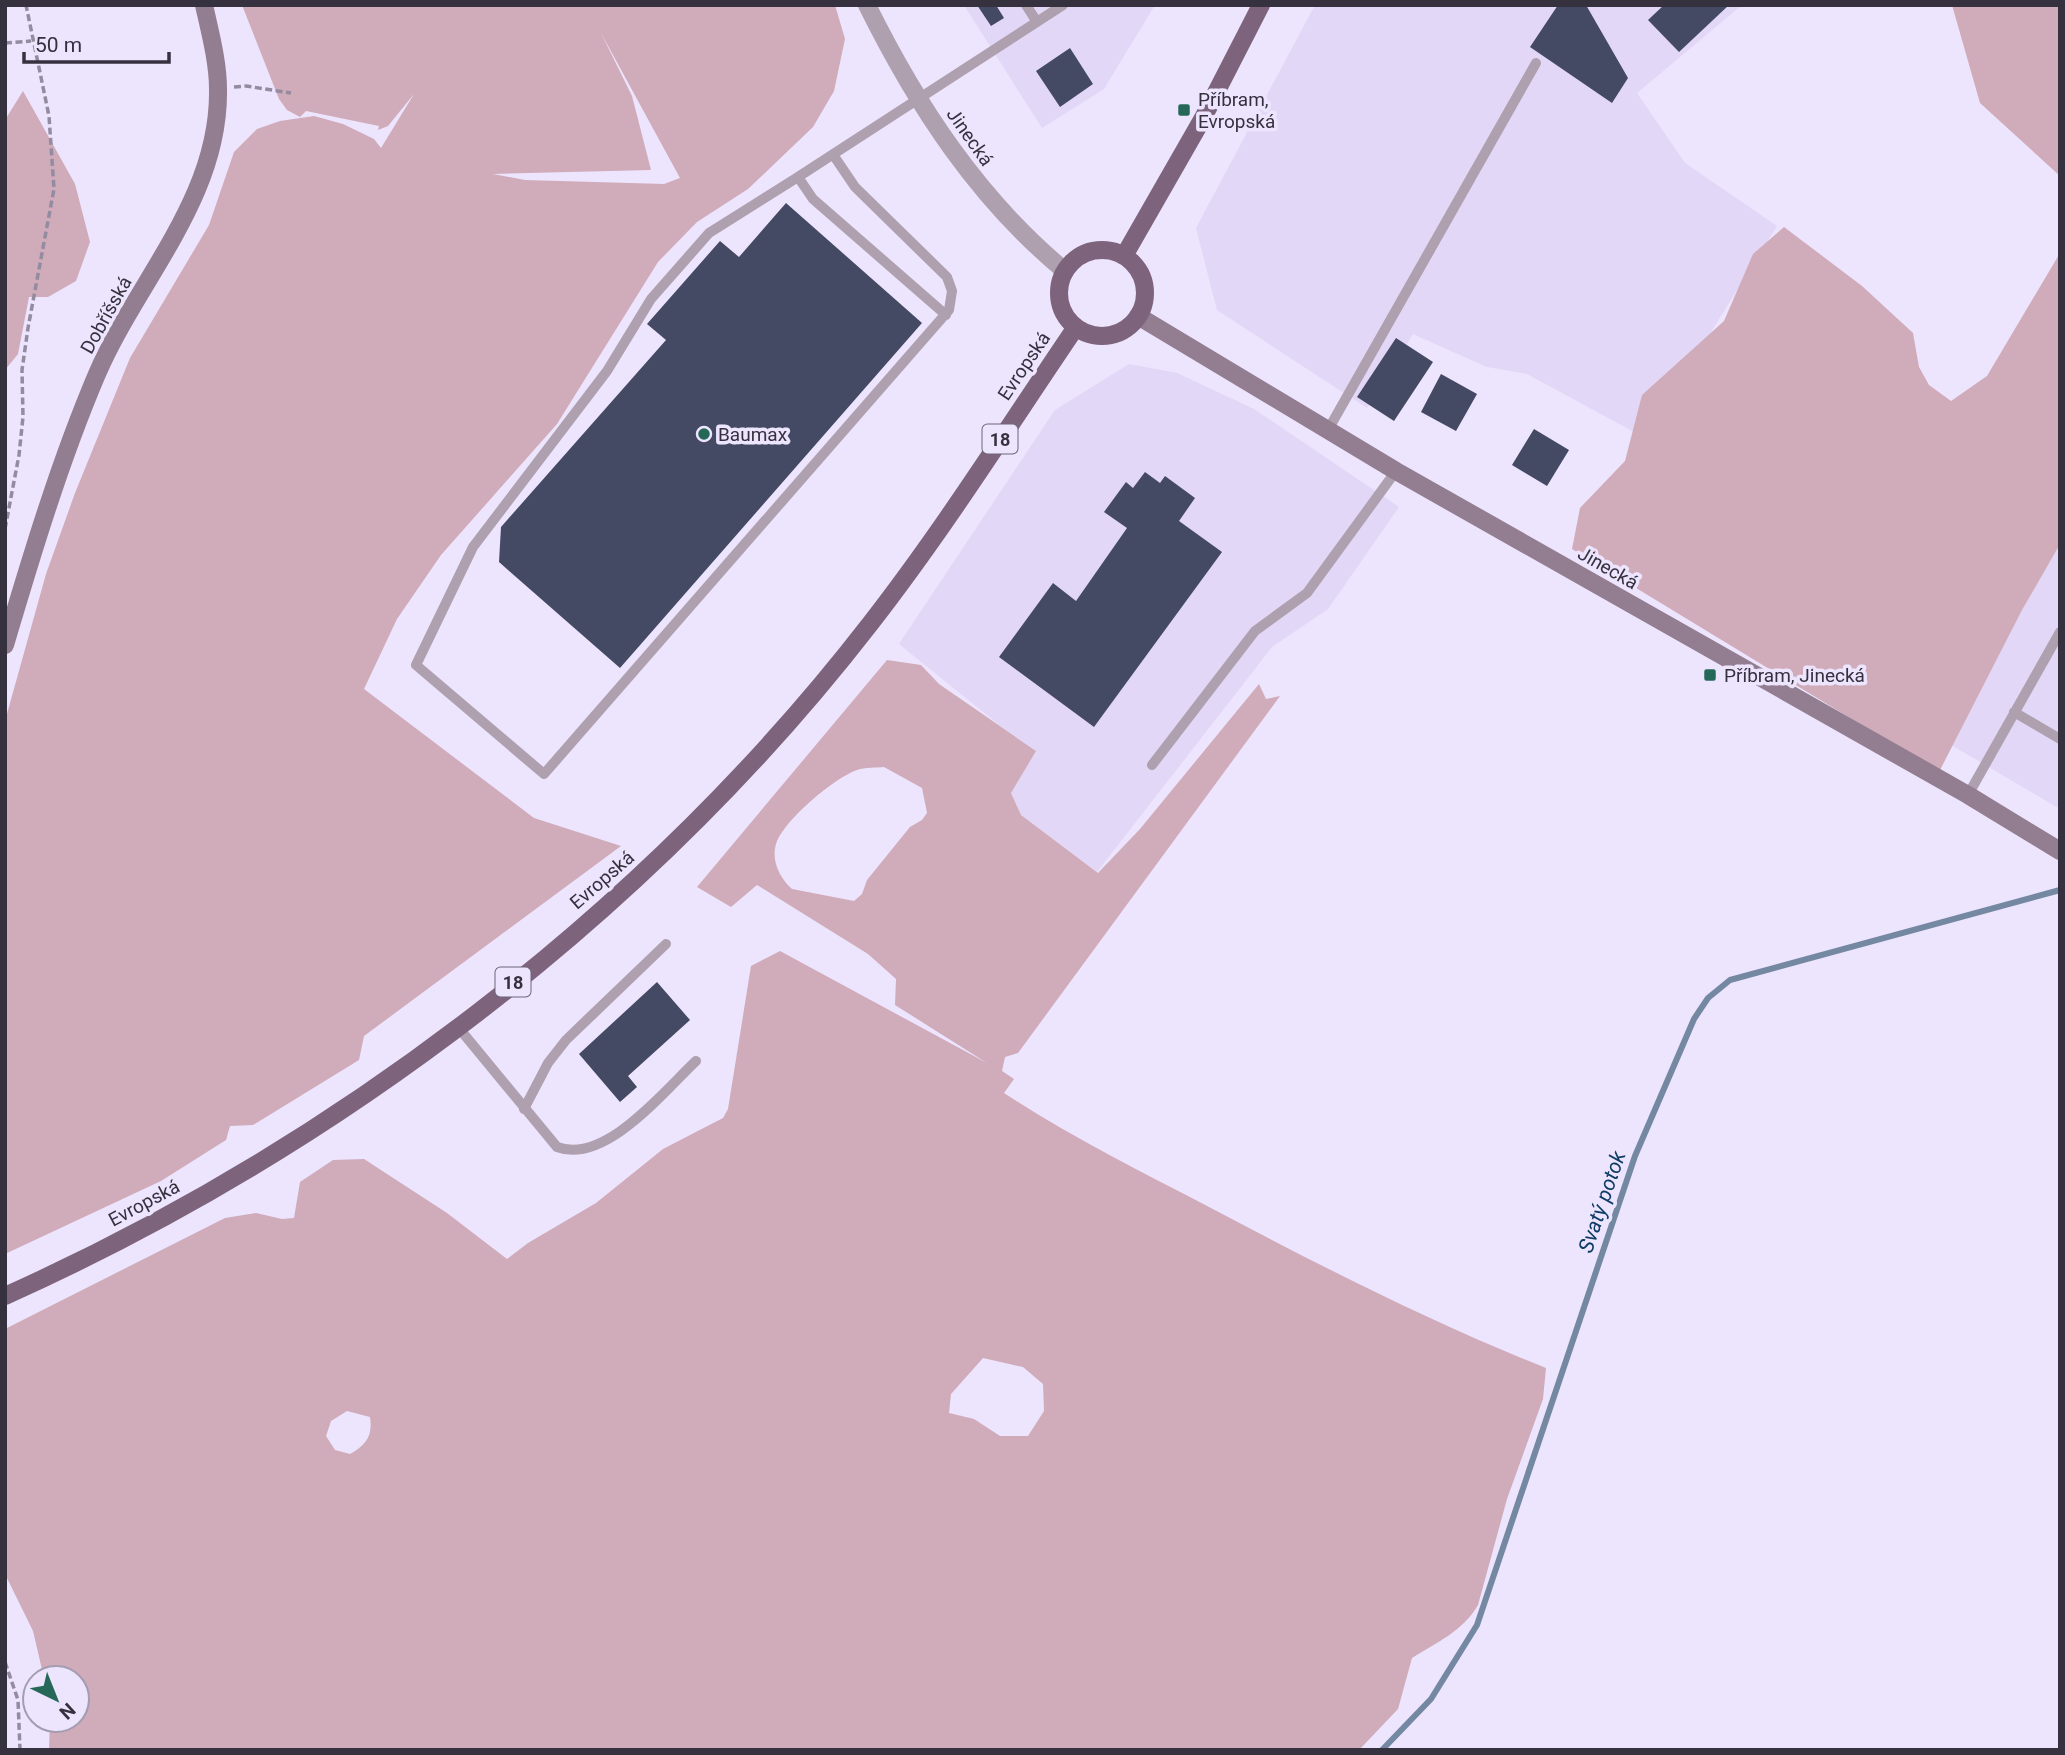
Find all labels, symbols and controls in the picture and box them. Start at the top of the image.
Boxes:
scale bar [24,21,170,65]
text: 50 m [35,33,82,57]
place label: Příbram, Evropská [1198,88,1275,133]
marker: Příbram, Evropská [1176,102,1192,118]
street label: Jinecká [942,104,998,170]
street label: Dobříšská [75,272,137,358]
street label: Evropská [993,328,1055,404]
place label: Baumax [718,423,788,446]
road number: 18 [982,424,1018,454]
marker: Baumax [696,426,712,442]
street label: Jinecká [1574,542,1642,594]
place label: Příbram, Jinecká [1724,664,1865,687]
marker: Příbram, Jinecká [1702,667,1718,683]
street label: Evropská [565,846,639,914]
road number: 18 [496,967,530,996]
water label: Svatý potok [1573,1147,1631,1256]
street label: Evropská [104,1175,184,1231]
north arrow [21,1664,91,1734]
text: N [55,1698,80,1724]

